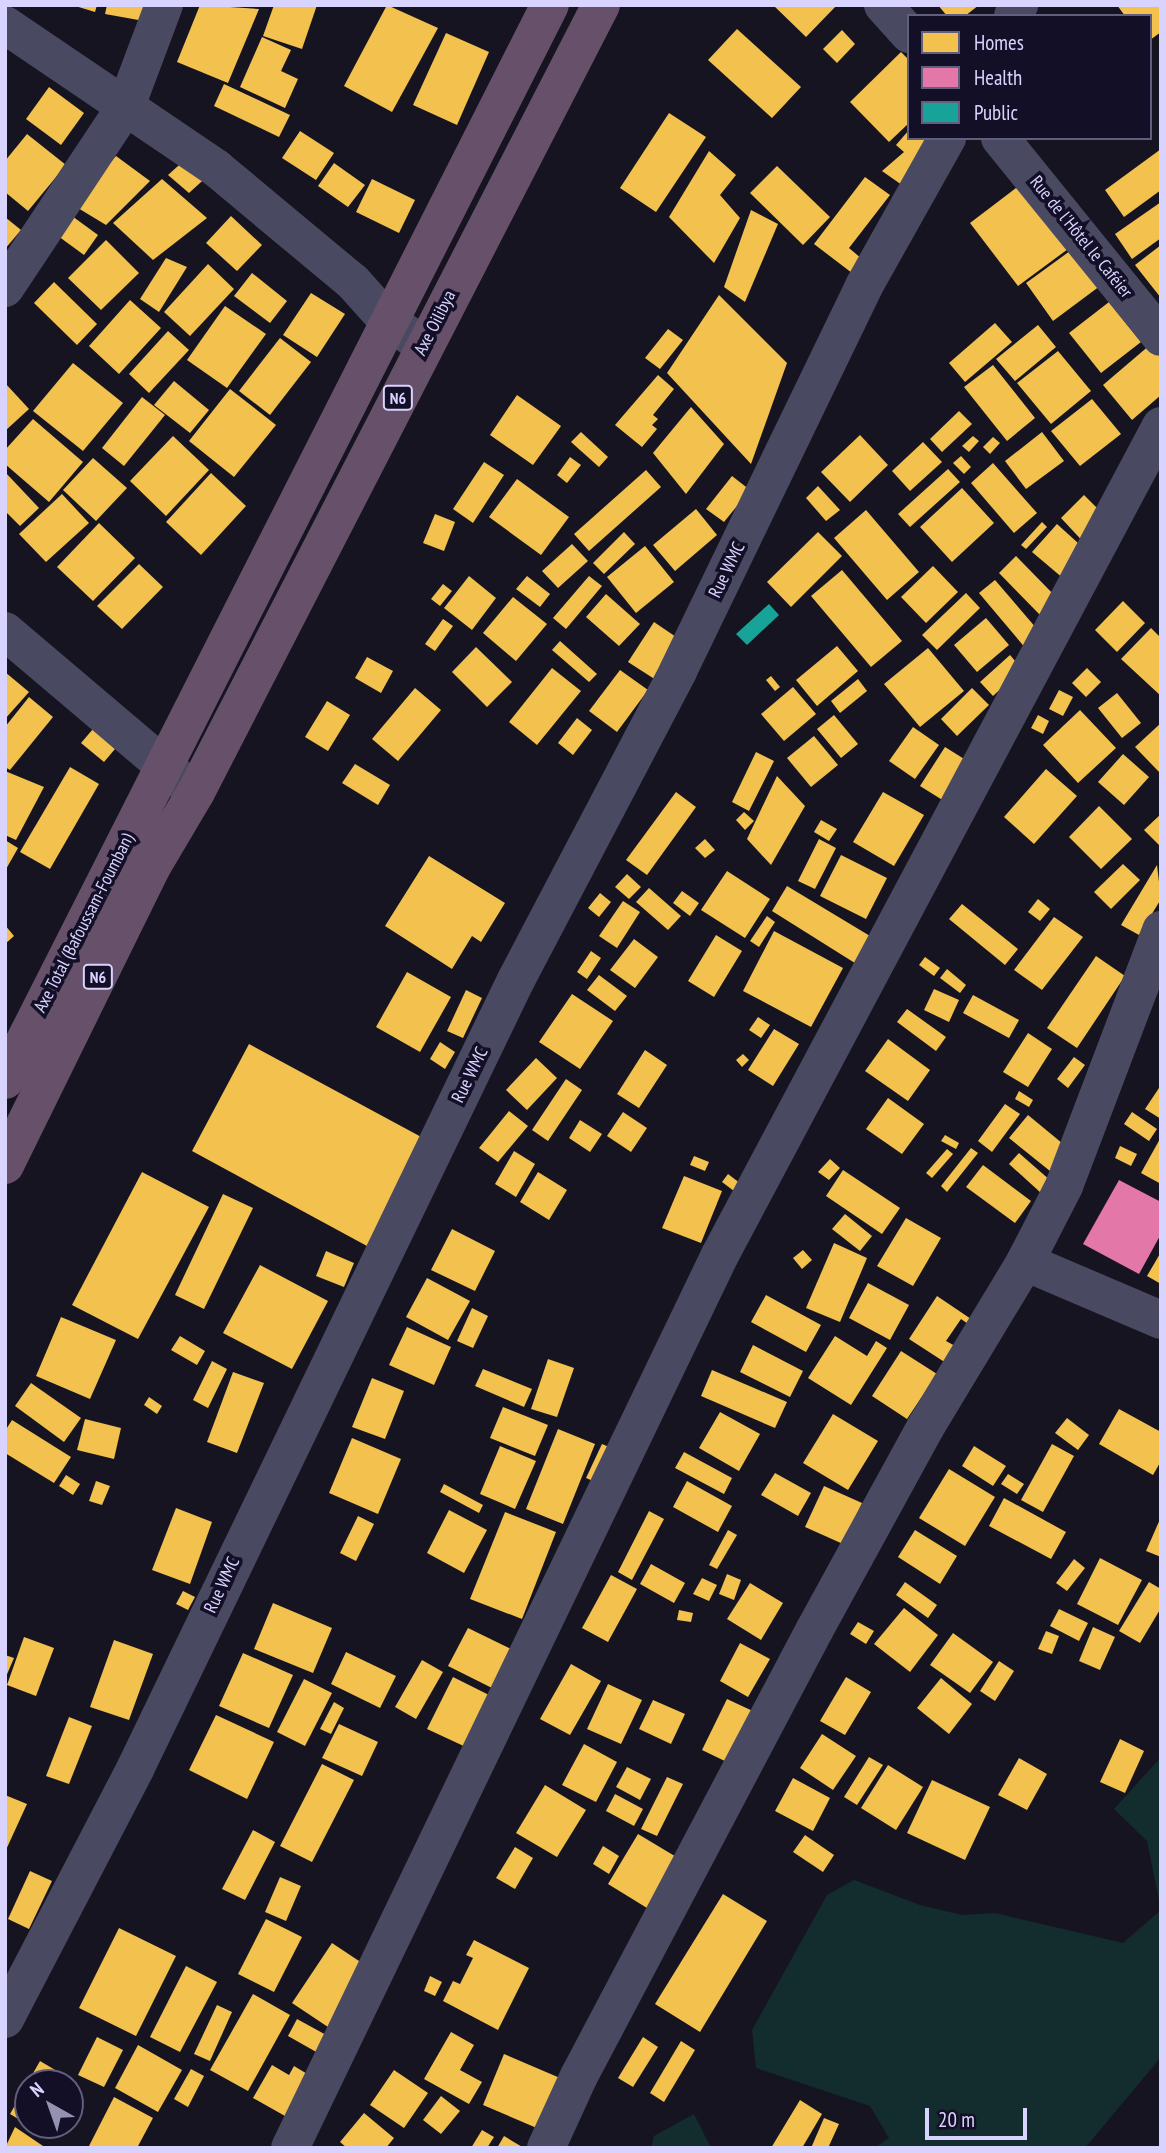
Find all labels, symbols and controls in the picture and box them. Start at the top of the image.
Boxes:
legend [907,14,1152,140]
text: Homes [974,29,1024,56]
text: Health [974,64,1022,91]
text: Public [974,99,1018,126]
street label: Rue de l'Hôtel le Caféier [1025,172,1137,302]
street label: Axe Oilibya [410,287,460,359]
road number: N6 [382,386,414,410]
street label: Rue WMC [704,539,750,601]
street label: Axe Total (Bafoussam-Foumban) [29,830,139,1016]
road number: N6 [82,965,114,990]
street label: Rue WMC [447,1044,493,1106]
street label: Rue WMC [200,1553,244,1617]
north arrow [14,2069,84,2139]
text: N [25,2077,48,2102]
scale bar [928,2094,1030,2138]
text: 20 m [938,2106,975,2133]

